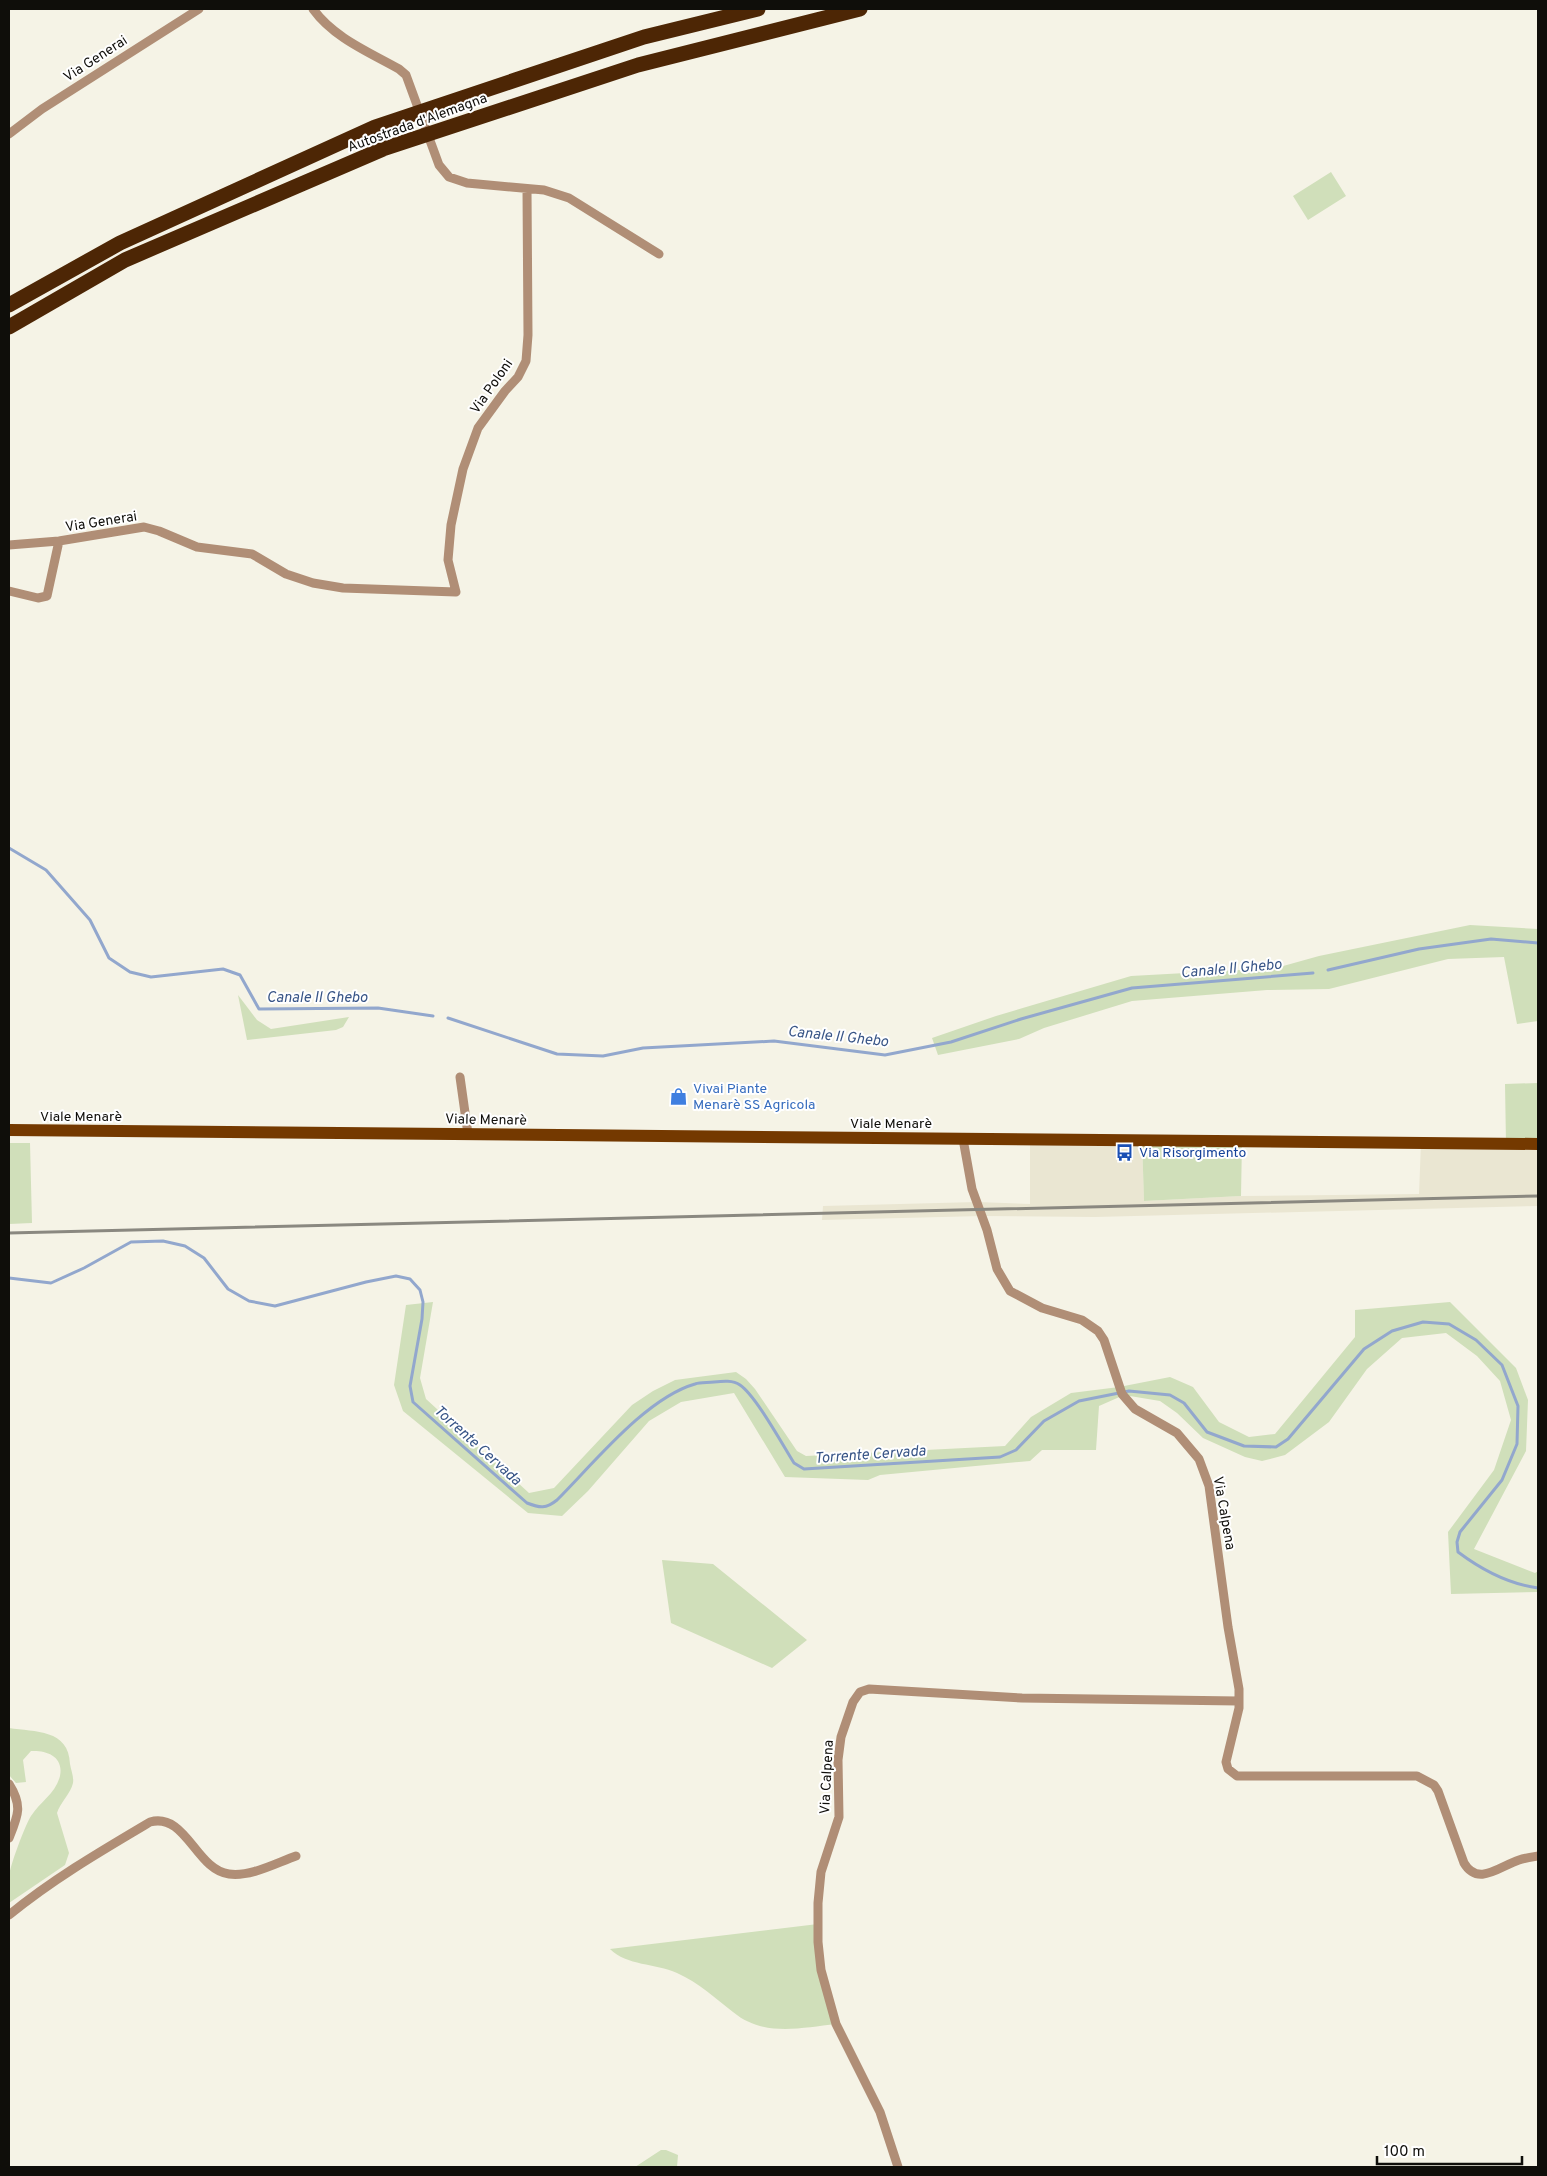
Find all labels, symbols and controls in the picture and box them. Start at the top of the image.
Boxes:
street label: Via Generai [61,32,131,86]
street label: Autostrada d'Alemagna [346,90,490,157]
street label: Via Poloni [467,356,517,417]
street label: Via Generai [64,508,138,537]
water label: Canale Il Ghebo [1180,956,1282,983]
water label: Canale Il Ghebo [266,989,368,1008]
water label: Canale Il Ghebo [787,1023,889,1052]
place label: Vivai Piante Menarè SS Agricola [693,1081,815,1114]
shop icon: Vivai Piante Menarè SS Agricola [669,1086,689,1106]
street label: Viale Menarè [40,1109,122,1126]
street label: Viale Menarè [445,1111,527,1130]
street label: Viale Menarè [850,1116,932,1133]
bus stop icon: Via Risorgimento [1115,1142,1135,1162]
place label: Via Risorgimento [1139,1145,1246,1162]
water label: Torrente Cervada [429,1402,525,1491]
water label: Torrente Cervada [814,1442,927,1469]
street label: Via Calpena [1209,1475,1238,1551]
street label: Via Calpena [817,1739,838,1815]
scale bar [1377,2134,1522,2166]
text: 100 m [1384,2143,1425,2162]

